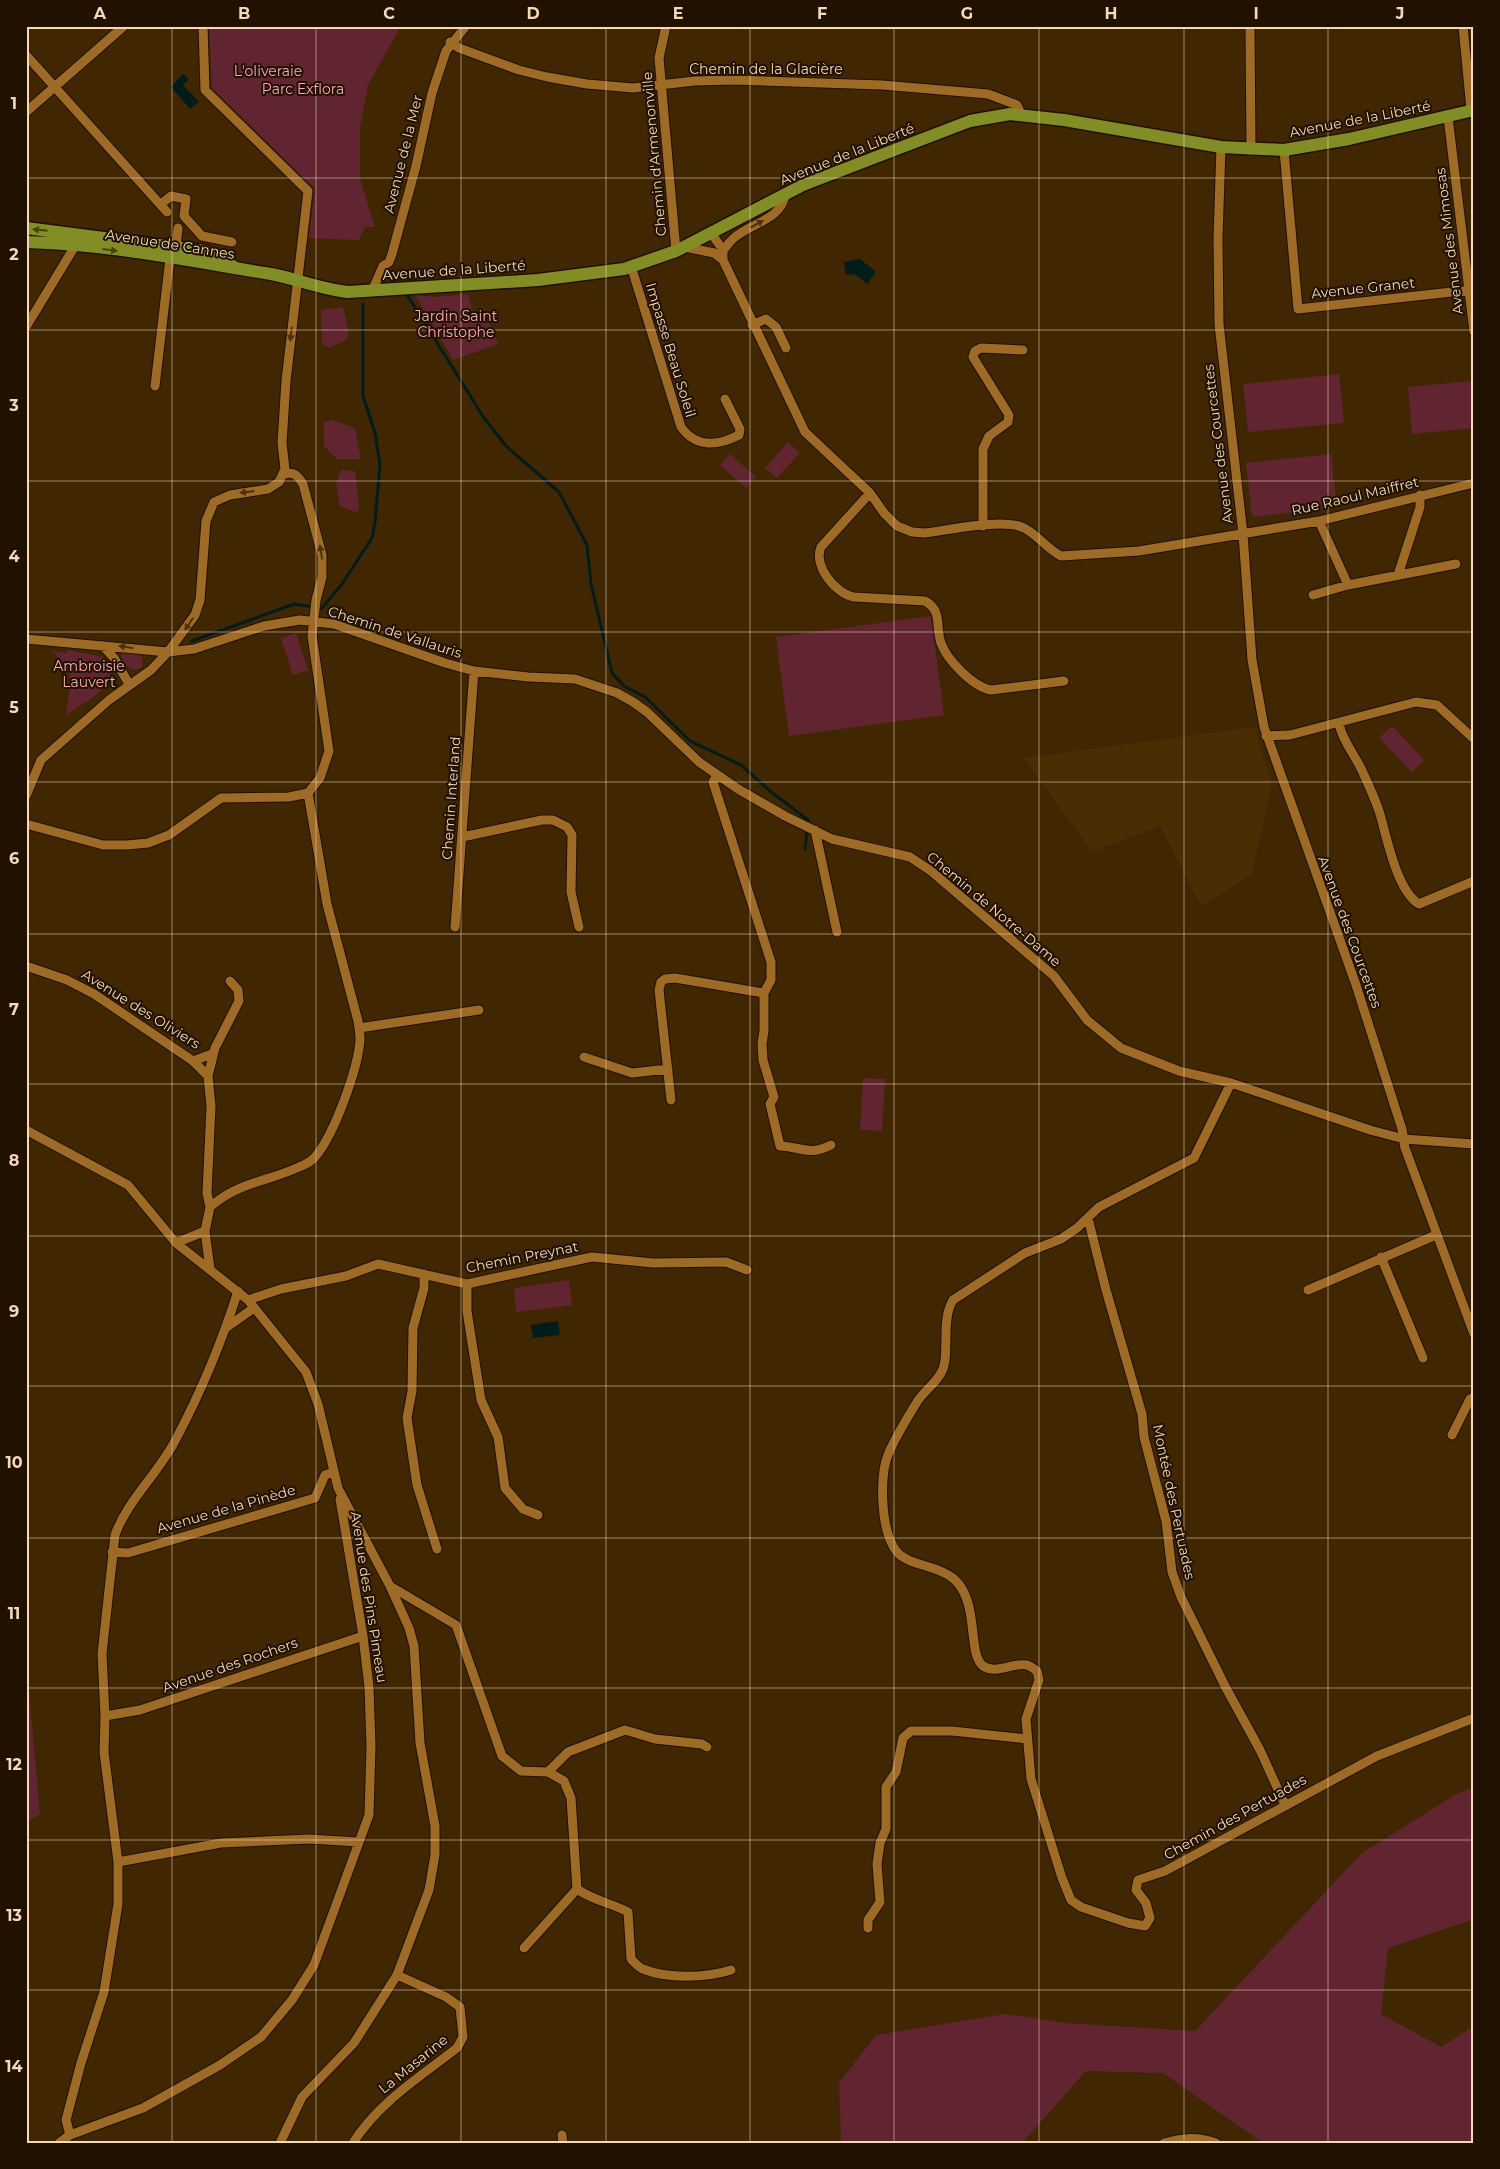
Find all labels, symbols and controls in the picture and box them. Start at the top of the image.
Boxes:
text: A [93,4,107,23]
text: B [238,4,250,23]
text: C [383,4,395,23]
text: D [526,4,540,23]
text: E [673,4,683,23]
text: F [817,4,827,23]
text: G [961,4,973,23]
text: H [1105,4,1117,23]
text: I [1253,4,1259,23]
text: J [1395,4,1404,23]
street label: Chemin de la Glacière [689,60,843,78]
park label: L'oliveraie [234,62,302,80]
street label: Chemin d'Armenonville [638,71,670,237]
park label: Parc Exflora [262,80,344,98]
street label: Avenue de la Mer [380,93,426,215]
text: 1 [11,94,17,113]
street label: Avenue de la Liberté [1288,96,1432,142]
street label: Avenue de la Liberté [777,119,917,189]
street label: Avenue des Mimosas [1431,166,1467,315]
one-way arrow [749,220,764,228]
street label: Avenue de Cannes [104,225,236,263]
one-way arrow [31,226,47,234]
text: 2 [9,245,19,264]
one-way arrow [102,246,118,254]
street label: Avenue de la Liberté [382,256,526,284]
street label: Avenue Granet [1310,274,1416,302]
street label: Impasse Beau Soleil [642,280,700,420]
park label: Jardin Saint Christophe [414,307,498,341]
one-way arrow [287,327,295,343]
street label: Avenue des Courcettes [1199,363,1237,525]
text: 3 [8,396,19,415]
street label: Rue Raoul Maiffret [1290,473,1421,519]
one-way arrow [239,488,255,496]
one-way arrow [317,544,325,560]
text: 4 [8,547,20,566]
street label: Chemin de Vallauris [326,602,464,662]
one-way arrow [184,618,194,631]
one-way arrow [117,643,133,651]
park label: Ambroisie Lauvert [53,657,125,691]
text: 5 [9,698,19,717]
street label: Chemin Interland [438,736,464,860]
street label: Chemin de Notre-Dame [923,848,1065,970]
text: 6 [9,849,19,868]
street label: Avenue des Courcettes [1314,853,1386,1011]
street label: Avenue des Oliviers [78,965,204,1053]
text: 7 [9,1000,19,1019]
text: 8 [9,1151,19,1170]
street label: Chemin Preynat [464,1237,580,1277]
text: 9 [9,1302,19,1321]
street label: Montée des Pertuades [1149,1423,1199,1581]
text: 10 [5,1453,23,1472]
street label: Avenue de la Pinède [155,1481,297,1537]
street label: Avenue des Pins Pimeau [347,1510,391,1684]
text: 11 [8,1604,20,1623]
street label: Avenue des Rochers [160,1633,300,1697]
text: 12 [6,1755,22,1774]
street label: Chemin des Pertuades [1161,1770,1310,1864]
text: 13 [6,1906,22,1925]
street label: La Masarine [375,2031,451,2097]
text: 14 [5,2057,23,2076]

